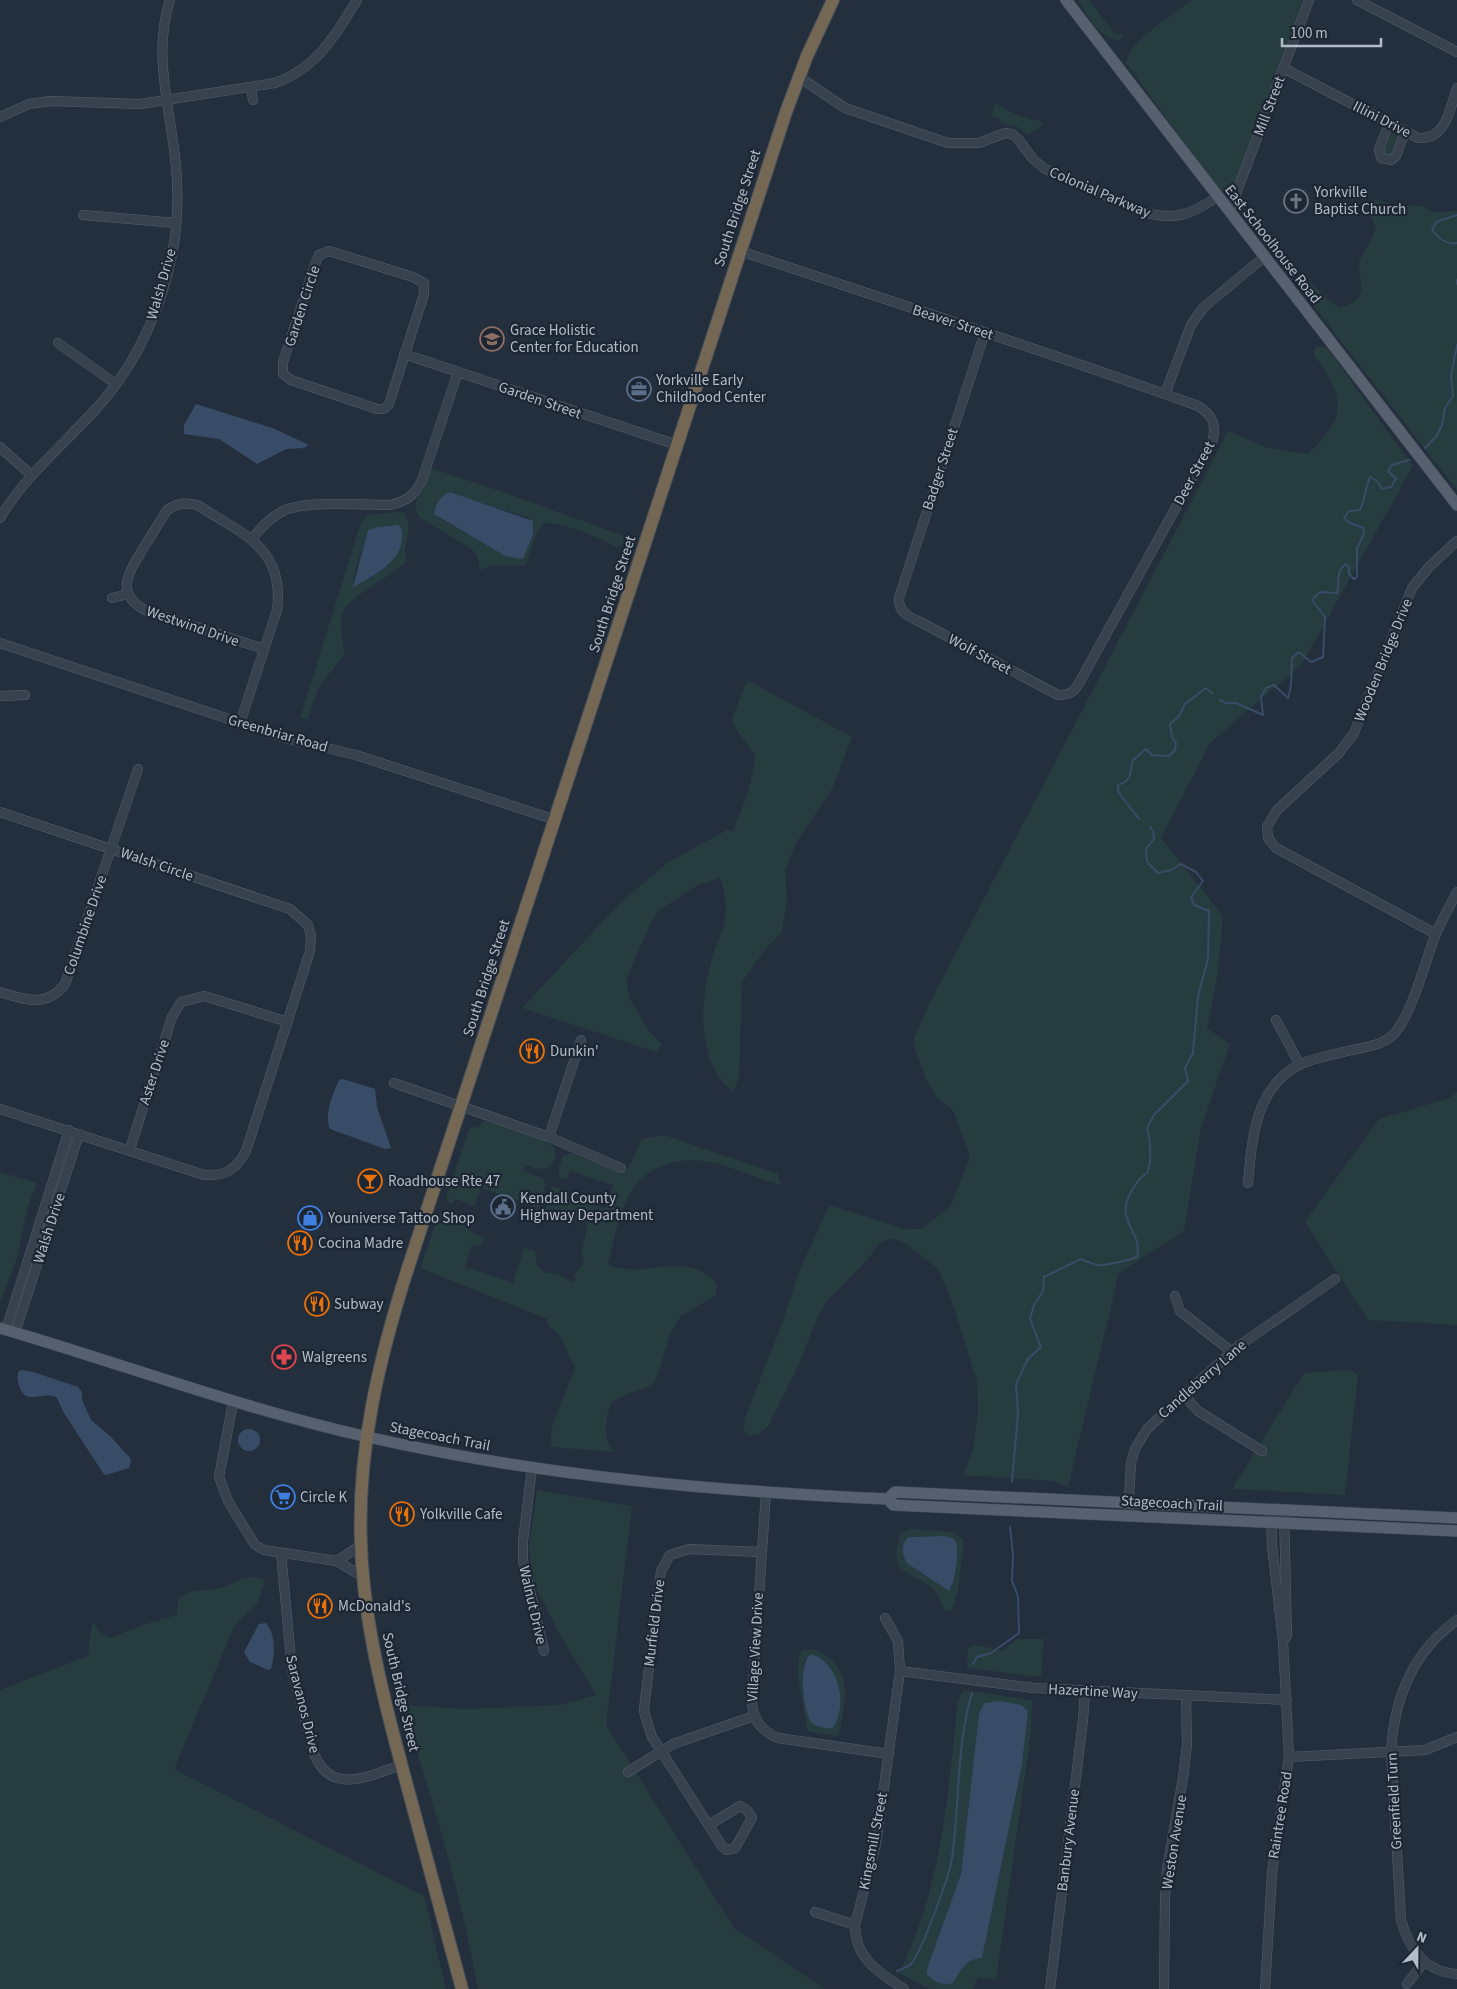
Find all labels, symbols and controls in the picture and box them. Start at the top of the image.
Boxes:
scale bar [1282,15,1381,47]
text: 100 m [1290,23,1328,44]
street label: Mill Street [1248,73,1291,139]
street label: Illini Drive [1349,96,1414,143]
street label: South Bridge Street [709,147,766,269]
street label: Colonial Parkway [1046,162,1154,223]
street label: East Schoolhouse Road [1219,180,1326,308]
place label: Yorkville Baptist Church [1313,182,1406,220]
church icon: Yorkville Baptist Church [1283,188,1309,214]
street label: Walsh Drive [141,246,182,322]
street label: Garden Circle [279,263,325,349]
street label: Beaver Street [910,300,996,345]
place label: Grace Holistic Center for Education [510,320,639,358]
school or university icon: Grace Holistic Center for Education [479,326,505,352]
place label: Yorkville Early Childhood Center [655,370,767,408]
street label: Garden Street [496,376,584,424]
office icon: Yorkville Early Childhood Center [626,376,652,402]
street label: Badger Street [917,425,964,513]
street label: Deer Street [1169,437,1220,509]
street label: South Bridge Street [584,533,641,655]
street label: Wooden Bridge Drive [1349,595,1418,725]
street label: Westwind Drive [144,601,242,652]
street label: Wolf Street [944,629,1015,680]
street label: Greenbriar Road [226,709,330,758]
street label: Walsh Circle [118,842,196,887]
street label: Columbine Drive [59,872,112,978]
street label: South Bridge Street [458,917,515,1039]
street label: Aster Drive [134,1037,175,1107]
restaurant icon: Dunkin' [519,1038,545,1064]
place label: Dunkin' [550,1041,599,1062]
bar icon: Roadhouse Rte 47 [357,1168,383,1194]
place label: Roadhouse Rte 47 [388,1171,500,1192]
place label: Kendall County Highway Department [520,1188,653,1226]
street label: Walsh Drive [28,1190,71,1266]
public building icon: Kendall County Highway Department [490,1194,516,1220]
shop icon: Youniverse Tattoo Shop [297,1205,323,1231]
place label: Youniverse Tattoo Shop [327,1208,475,1229]
restaurant icon: Cocina Madre [287,1230,313,1256]
place label: Cocina Madre [318,1233,403,1254]
restaurant icon: Subway [304,1291,330,1317]
place label: Subway [334,1294,384,1315]
street label: Candleberry Lane [1154,1335,1251,1424]
pharmacy icon: Walgreens [271,1344,297,1370]
place label: Walgreens [302,1347,367,1368]
street label: Stagecoach Trail [388,1416,492,1457]
supermarket icon: Circle K [270,1484,296,1510]
place label: Circle K [300,1487,347,1508]
street label: Stagecoach Trail [1120,1490,1224,1517]
restaurant icon: Yolkville Cafe [389,1501,415,1527]
place label: Yolkville Cafe [419,1504,503,1525]
street label: Walnut Drive [513,1564,552,1646]
street label: Murfield Drive [639,1578,670,1668]
street label: Village View Drive [742,1592,769,1702]
restaurant icon: McDonald's [307,1593,333,1619]
place label: McDonald's [338,1596,411,1617]
street label: South Bridge Street [377,1630,424,1754]
street label: Saravanos Drive [280,1653,325,1755]
street label: Hazertine Way [1048,1679,1138,1704]
street label: Greenfield Turn [1381,1752,1408,1850]
street label: Raintree Road [1263,1770,1298,1860]
street label: Banbury Avenue [1052,1788,1085,1892]
street label: Kingsmill Street [854,1791,893,1892]
street label: Weston Avenue [1157,1793,1192,1891]
north arrow [1392,1924,1442,1974]
text: N [1413,1927,1430,1949]

